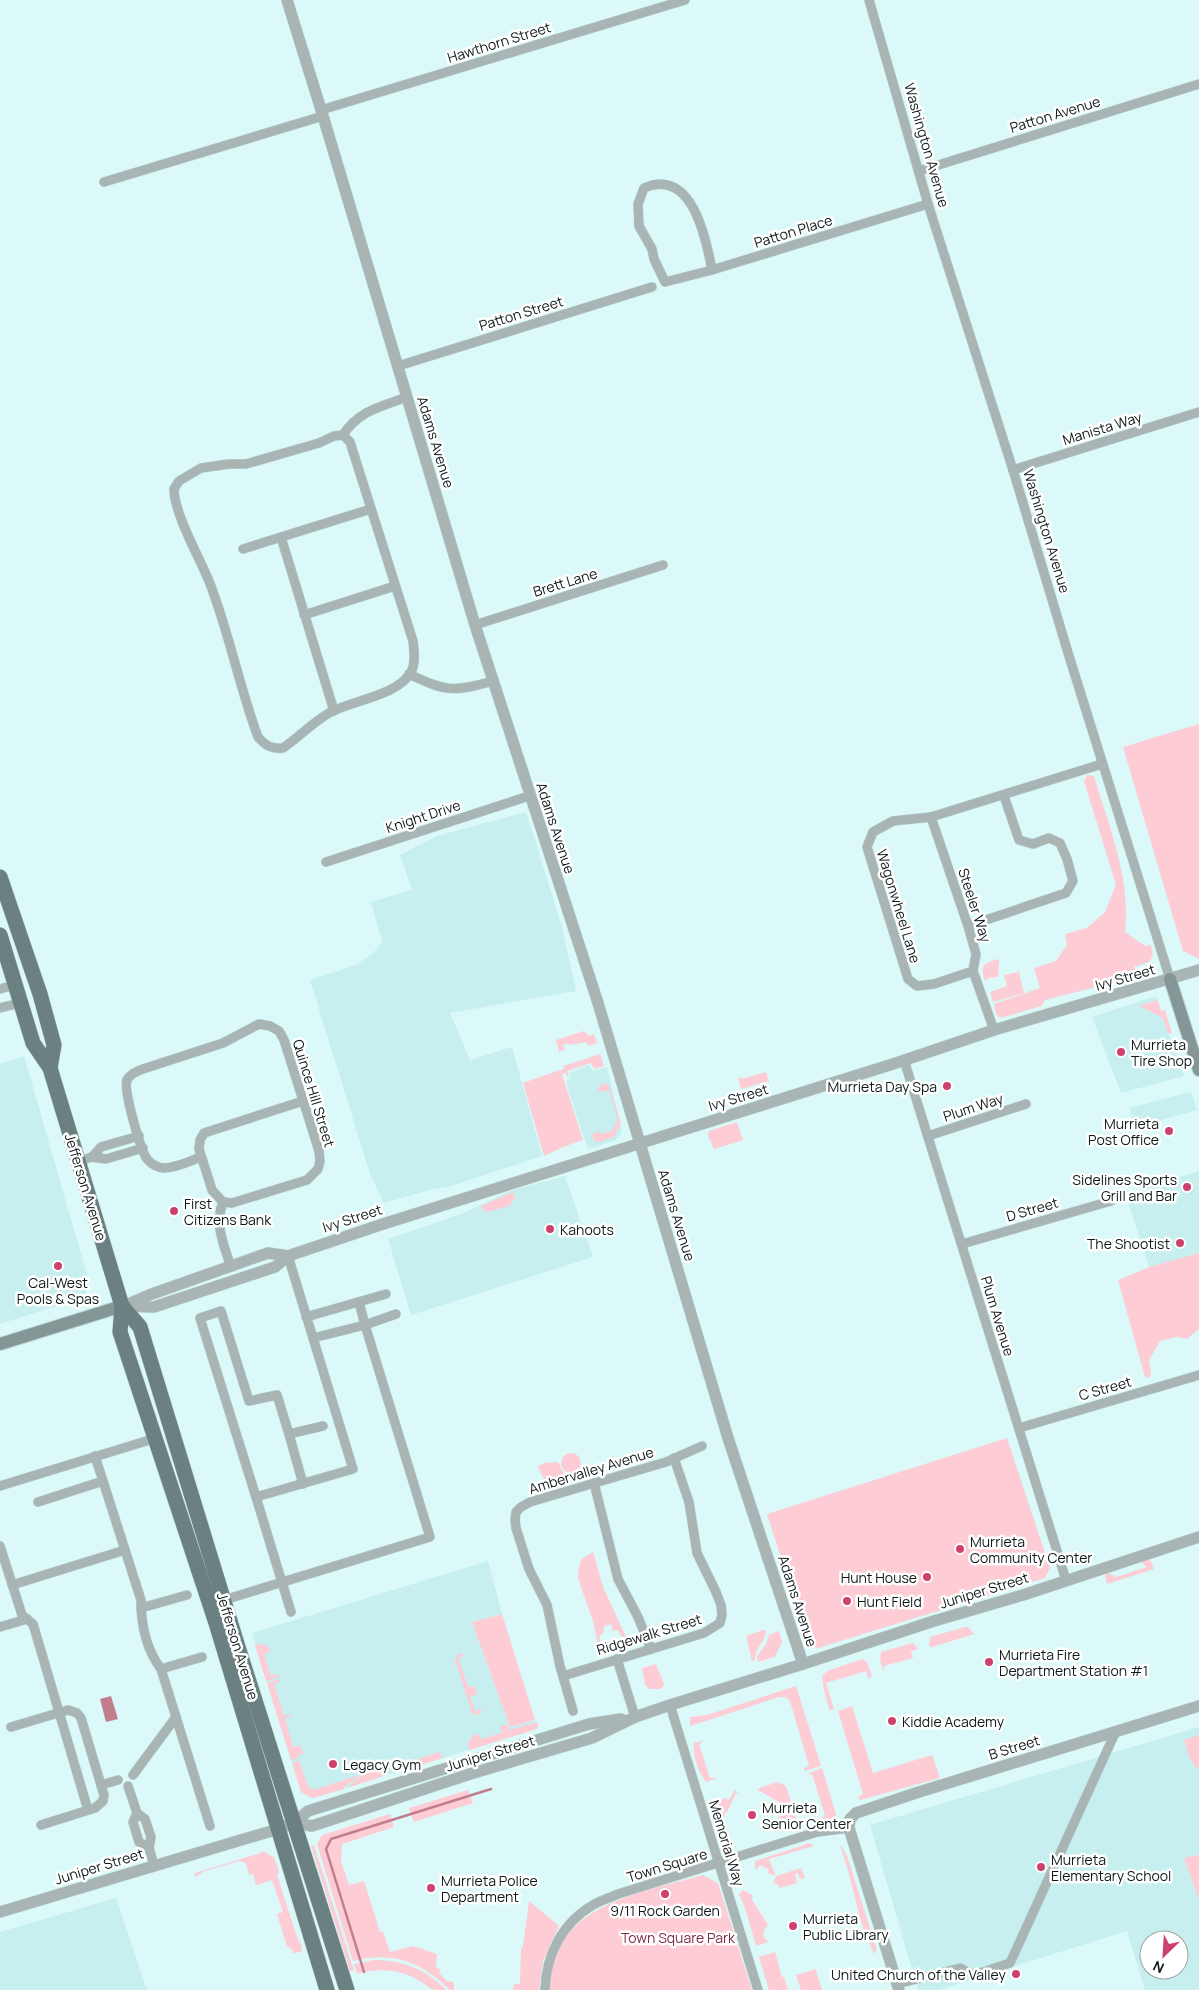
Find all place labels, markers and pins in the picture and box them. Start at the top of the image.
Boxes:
place label: Murrieta Tire Shop [1131,1035,1192,1070]
marker: Murrieta Tire Shop [1115,1046,1127,1058]
place label: Murrieta Day Spa [828,1077,937,1096]
marker: Murrieta Day Spa [941,1080,953,1092]
place label: Murrieta Post Office [1088,1114,1159,1149]
marker: Murrieta Post Office [1163,1125,1175,1137]
place label: Sidelines Sports Grill and Bar [1072,1170,1177,1205]
marker: Sidelines Sports Grill and Bar [1181,1181,1193,1193]
place label: First Citizens Bank [184,1194,272,1229]
marker: First Citizens Bank [168,1205,180,1217]
place label: Kahoots [560,1220,614,1239]
marker: Kahoots [544,1223,556,1235]
place label: The Shootist [1087,1234,1170,1253]
marker: The Shootist [1174,1237,1186,1249]
marker: Cal-West Pools & Spas [52,1260,64,1272]
place label: Cal-West Pools & Spas [17,1273,99,1308]
place label: Murrieta Community Center [970,1532,1092,1567]
marker: Murrieta Community Center [954,1543,966,1555]
place label: Hunt House [841,1568,917,1587]
marker: Hunt House [921,1571,933,1583]
place label: Hunt Field [857,1592,922,1611]
marker: Hunt Field [841,1595,853,1607]
place label: Murrieta Fire Department Station #1 [999,1645,1148,1680]
marker: Murrieta Fire Department Station #1 [983,1656,995,1668]
place label: Kiddie Academy [902,1712,1005,1731]
marker: Kiddie Academy [886,1715,898,1727]
place label: Legacy Gym [343,1755,421,1774]
marker: Legacy Gym [327,1758,339,1770]
place label: Murrieta Senior Center [762,1798,851,1833]
marker: Murrieta Senior Center [746,1809,758,1821]
place label: Murrieta Elementary School [1051,1850,1171,1885]
marker: Murrieta Elementary School [1035,1861,1047,1873]
place label: Murrieta Police Department [441,1871,538,1906]
marker: Murrieta Police Department [425,1882,437,1894]
marker: 9/11 Rock Garden [659,1888,671,1900]
place label: 9/11 Rock Garden [610,1901,720,1920]
place label: Murrieta Public Library [803,1909,889,1944]
marker: Murrieta Public Library [787,1920,799,1932]
place label: United Church of the Valley [831,1965,1007,1984]
marker: United Church of the Valley [1010,1968,1022,1980]

